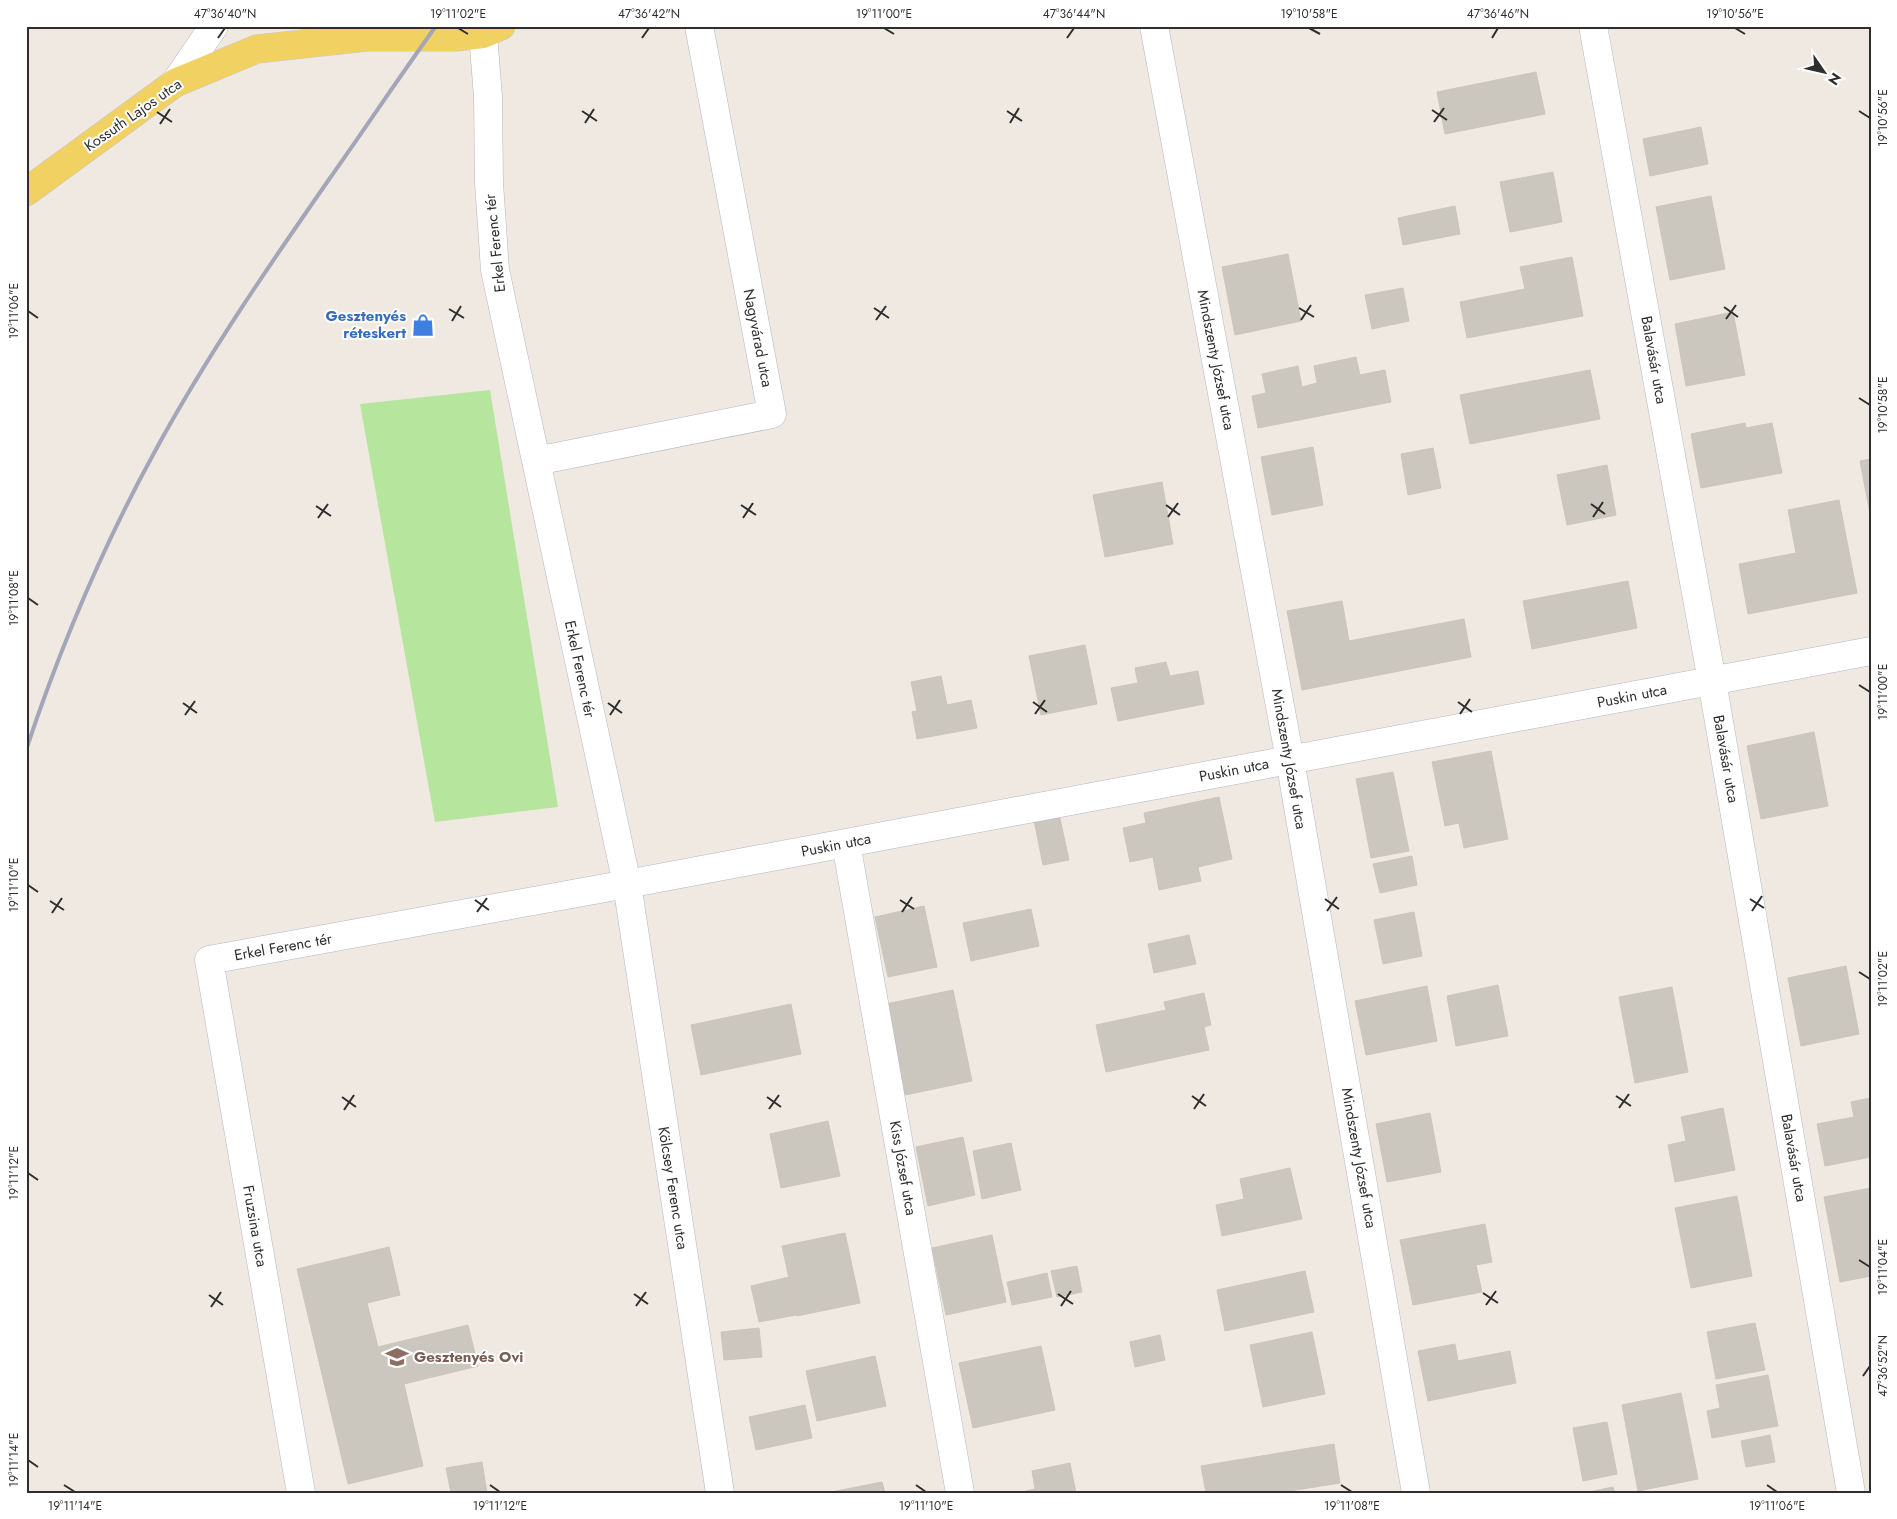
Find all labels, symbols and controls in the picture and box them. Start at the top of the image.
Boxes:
text: 47°36'40"N [194,5,256,23]
text: 19°11'02"E [430,5,486,23]
text: 47°36'42"N [618,5,680,23]
text: 19°11'00"E [856,5,912,23]
text: 47°36'44"N [1043,5,1105,23]
text: 19°10'58"E [1280,5,1338,23]
text: 47°36'46"N [1467,5,1529,23]
text: 19°10'56"E [1706,5,1764,23]
north arrow [1800,48,1850,98]
text: N [1823,69,1846,89]
street label: Kossuth Lajos utca [80,73,186,157]
text: 19°10'56"E [1874,89,1892,147]
street label: Erkel Ferenc tér [479,192,511,293]
text: 19°11'06"E [5,283,23,339]
street label: Nagyvárad utca [738,287,778,389]
street label: Mindszenty József utca [1192,288,1240,432]
place label: Gesztenyés réteskert [326,305,406,344]
shop icon: Gesztenyés réteskert [410,312,436,338]
street label: Balavásár utca [1635,314,1673,406]
text: 19°10'58"E [1874,376,1892,434]
text: 19°11'08"E [5,570,23,626]
street label: Erkel Ferenc tér [559,618,601,720]
text: 19°11'00"E [1874,664,1892,720]
street label: Puskin utca [1595,678,1669,714]
street label: Mindszenty József utca [1266,687,1312,831]
street label: Balavásár utca [1707,713,1745,805]
street label: Puskin utca [1197,752,1271,788]
street label: Puskin utca [799,827,873,863]
text: 19°11'10"E [5,858,23,912]
street label: Erkel Ferenc tér [232,927,334,966]
text: 19°11'02"E [1874,951,1892,1007]
street label: Mindszenty József utca [1336,1086,1382,1230]
street label: Balavásár utca [1775,1112,1813,1204]
street label: Kiss József utca [884,1119,922,1217]
street label: Kölcsey Ferenc utca [652,1125,694,1251]
text: 19°11'12"E [5,1146,23,1200]
street label: Fruzsina utca [237,1183,273,1269]
text: 19°11'04"E [1874,1239,1892,1295]
text: 47°36'52"N [1874,1335,1892,1397]
school or university icon: Gesztenyés Ovi [384,1344,410,1370]
place label: Gesztenyés Ovi [414,1346,524,1368]
text: 19°11'14"E [5,1433,23,1487]
text: 19°11'14"E [48,1497,102,1515]
text: 19°11'12"E [473,1497,527,1515]
text: 19°11'10"E [899,1497,953,1515]
text: 19°11'08"E [1324,1497,1380,1515]
text: 19°11'06"E [1749,1497,1805,1515]

